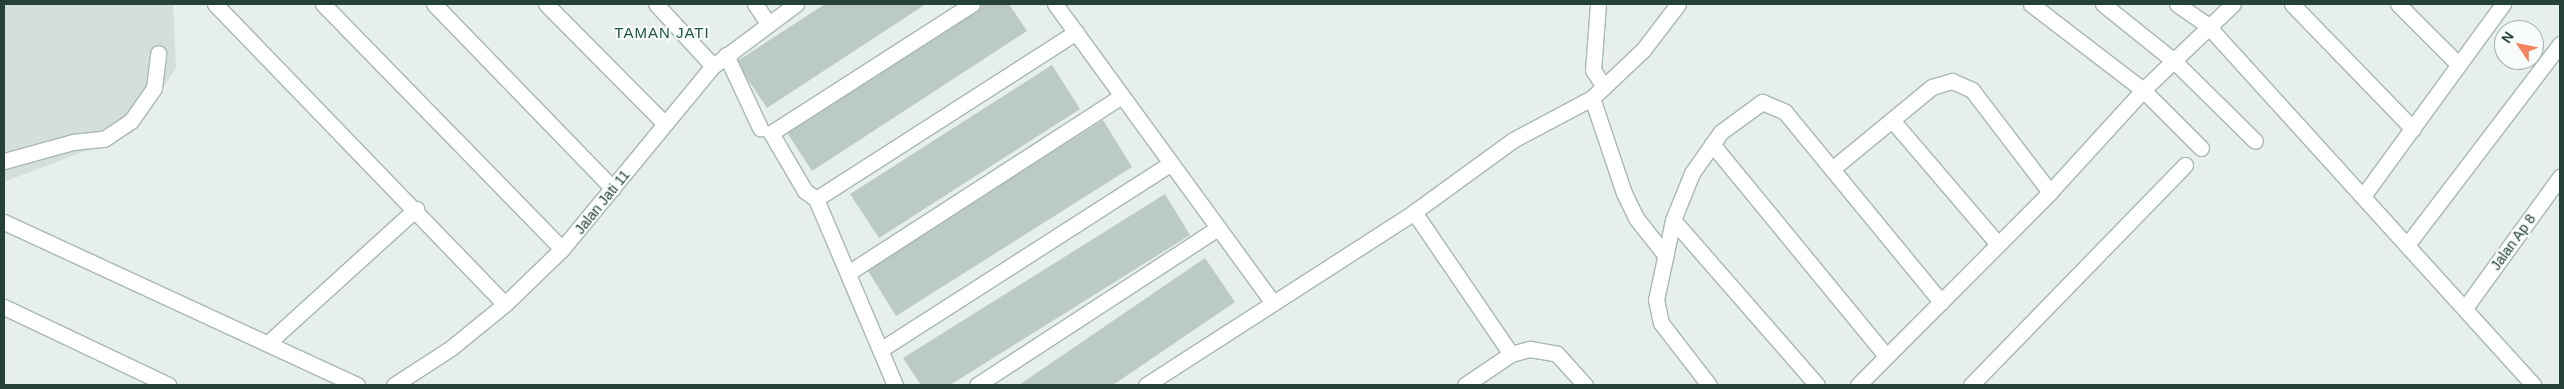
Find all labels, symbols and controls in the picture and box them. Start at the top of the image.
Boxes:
north arrow [2494,20,2544,70]
district label: TAMAN JATI [613,24,711,42]
text: N [2498,29,2517,46]
street label: Jalan Jati 11 [571,167,633,237]
street label: Jalan Ap 8 [2487,210,2539,274]

